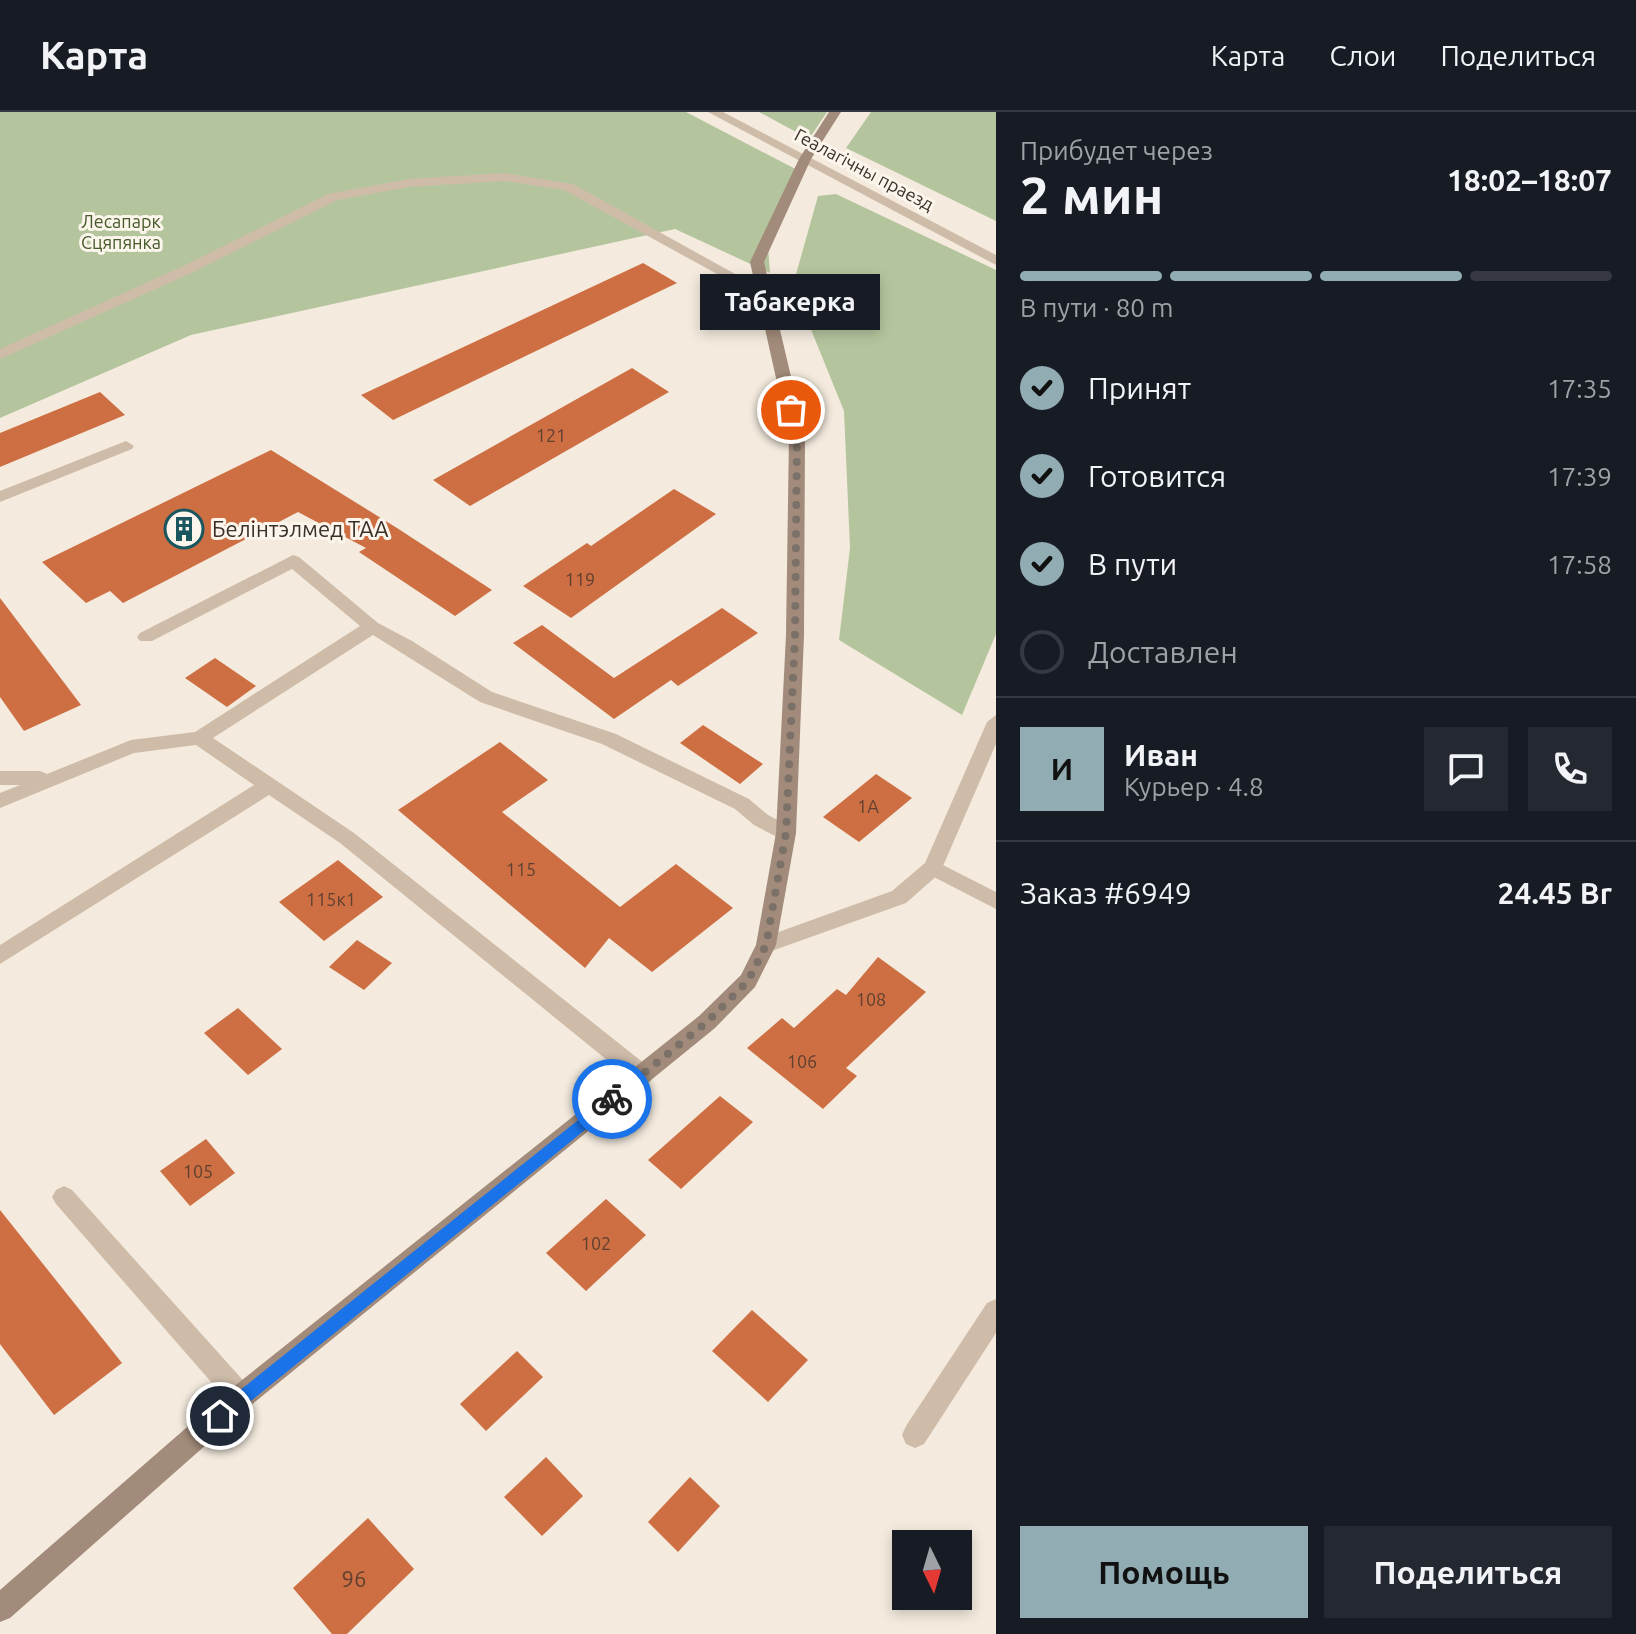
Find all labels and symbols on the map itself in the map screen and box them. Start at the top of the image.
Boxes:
street label: Геалагічны праезд [792,124,938,214]
park label: Лесапарк Сцяпянка [81,211,161,252]
callout: Табакерка [701,274,881,330]
pin [757,376,825,444]
house number: 121 [536,425,566,445]
building icon: Белінтэлмед ТАА [163,508,205,550]
place label: Белінтэлмед ТАА [212,516,389,541]
house number: 119 [565,569,595,589]
house number: 1А [857,796,879,816]
house number: 115 [506,859,536,879]
house number: 115к1 [306,889,356,909]
house number: 108 [856,989,886,1009]
house number: 106 [787,1051,817,1071]
courier [572,1059,652,1139]
house number: 105 [183,1161,213,1181]
house number: 102 [581,1233,611,1253]
pin [186,1382,254,1450]
north arrow [892,1530,972,1610]
house number: 96 [342,1566,366,1591]

